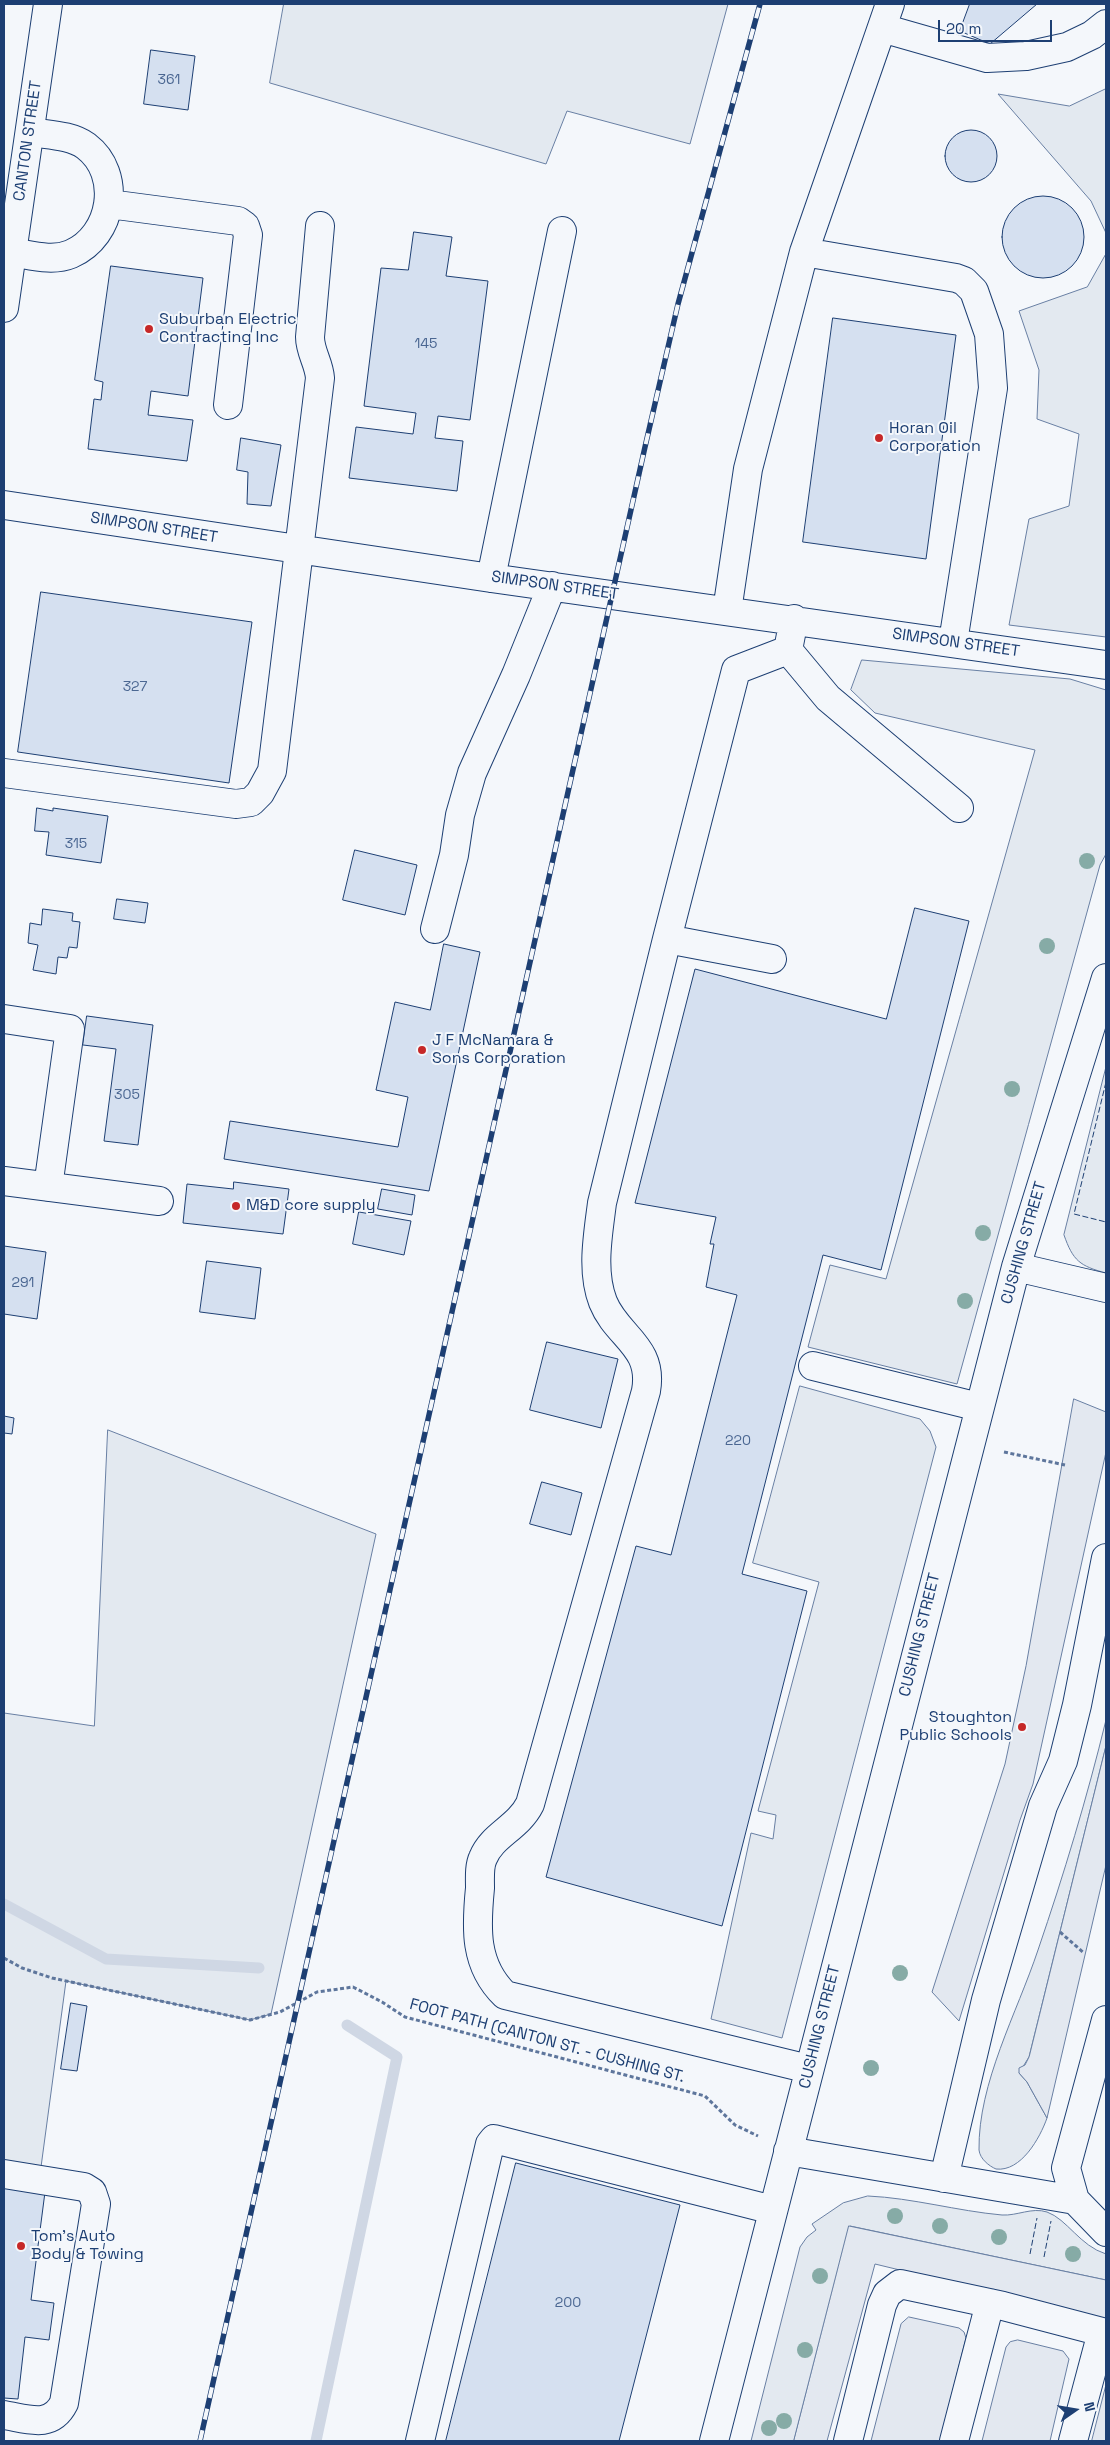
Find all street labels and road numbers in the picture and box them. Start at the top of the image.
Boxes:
street label: CANTON STREET [10,80,46,202]
street label: SIMPSON STREET [89,508,219,548]
street label: SIMPSON STREET [490,568,620,604]
street label: SIMPSON STREET [891,625,1021,661]
street label: CUSHING STREET [997,1179,1051,1307]
street label: CUSHING STREET [895,1571,945,1699]
street label: CUSHING STREET [795,1963,845,2091]
street label: FOOT PATH (CANTON ST. - CUSHING ST. [407,1995,687,2087]

